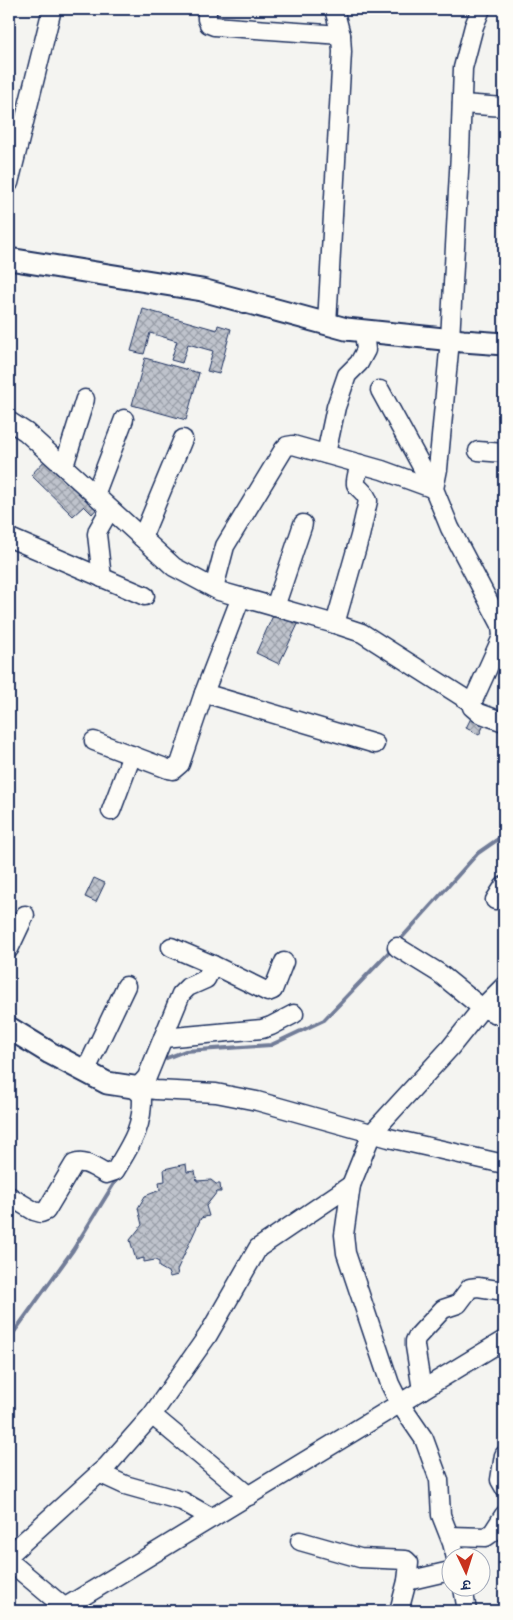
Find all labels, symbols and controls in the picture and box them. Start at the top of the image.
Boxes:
north arrow [440,1548,490,1598]
text: उ [458,1573,472,1595]

